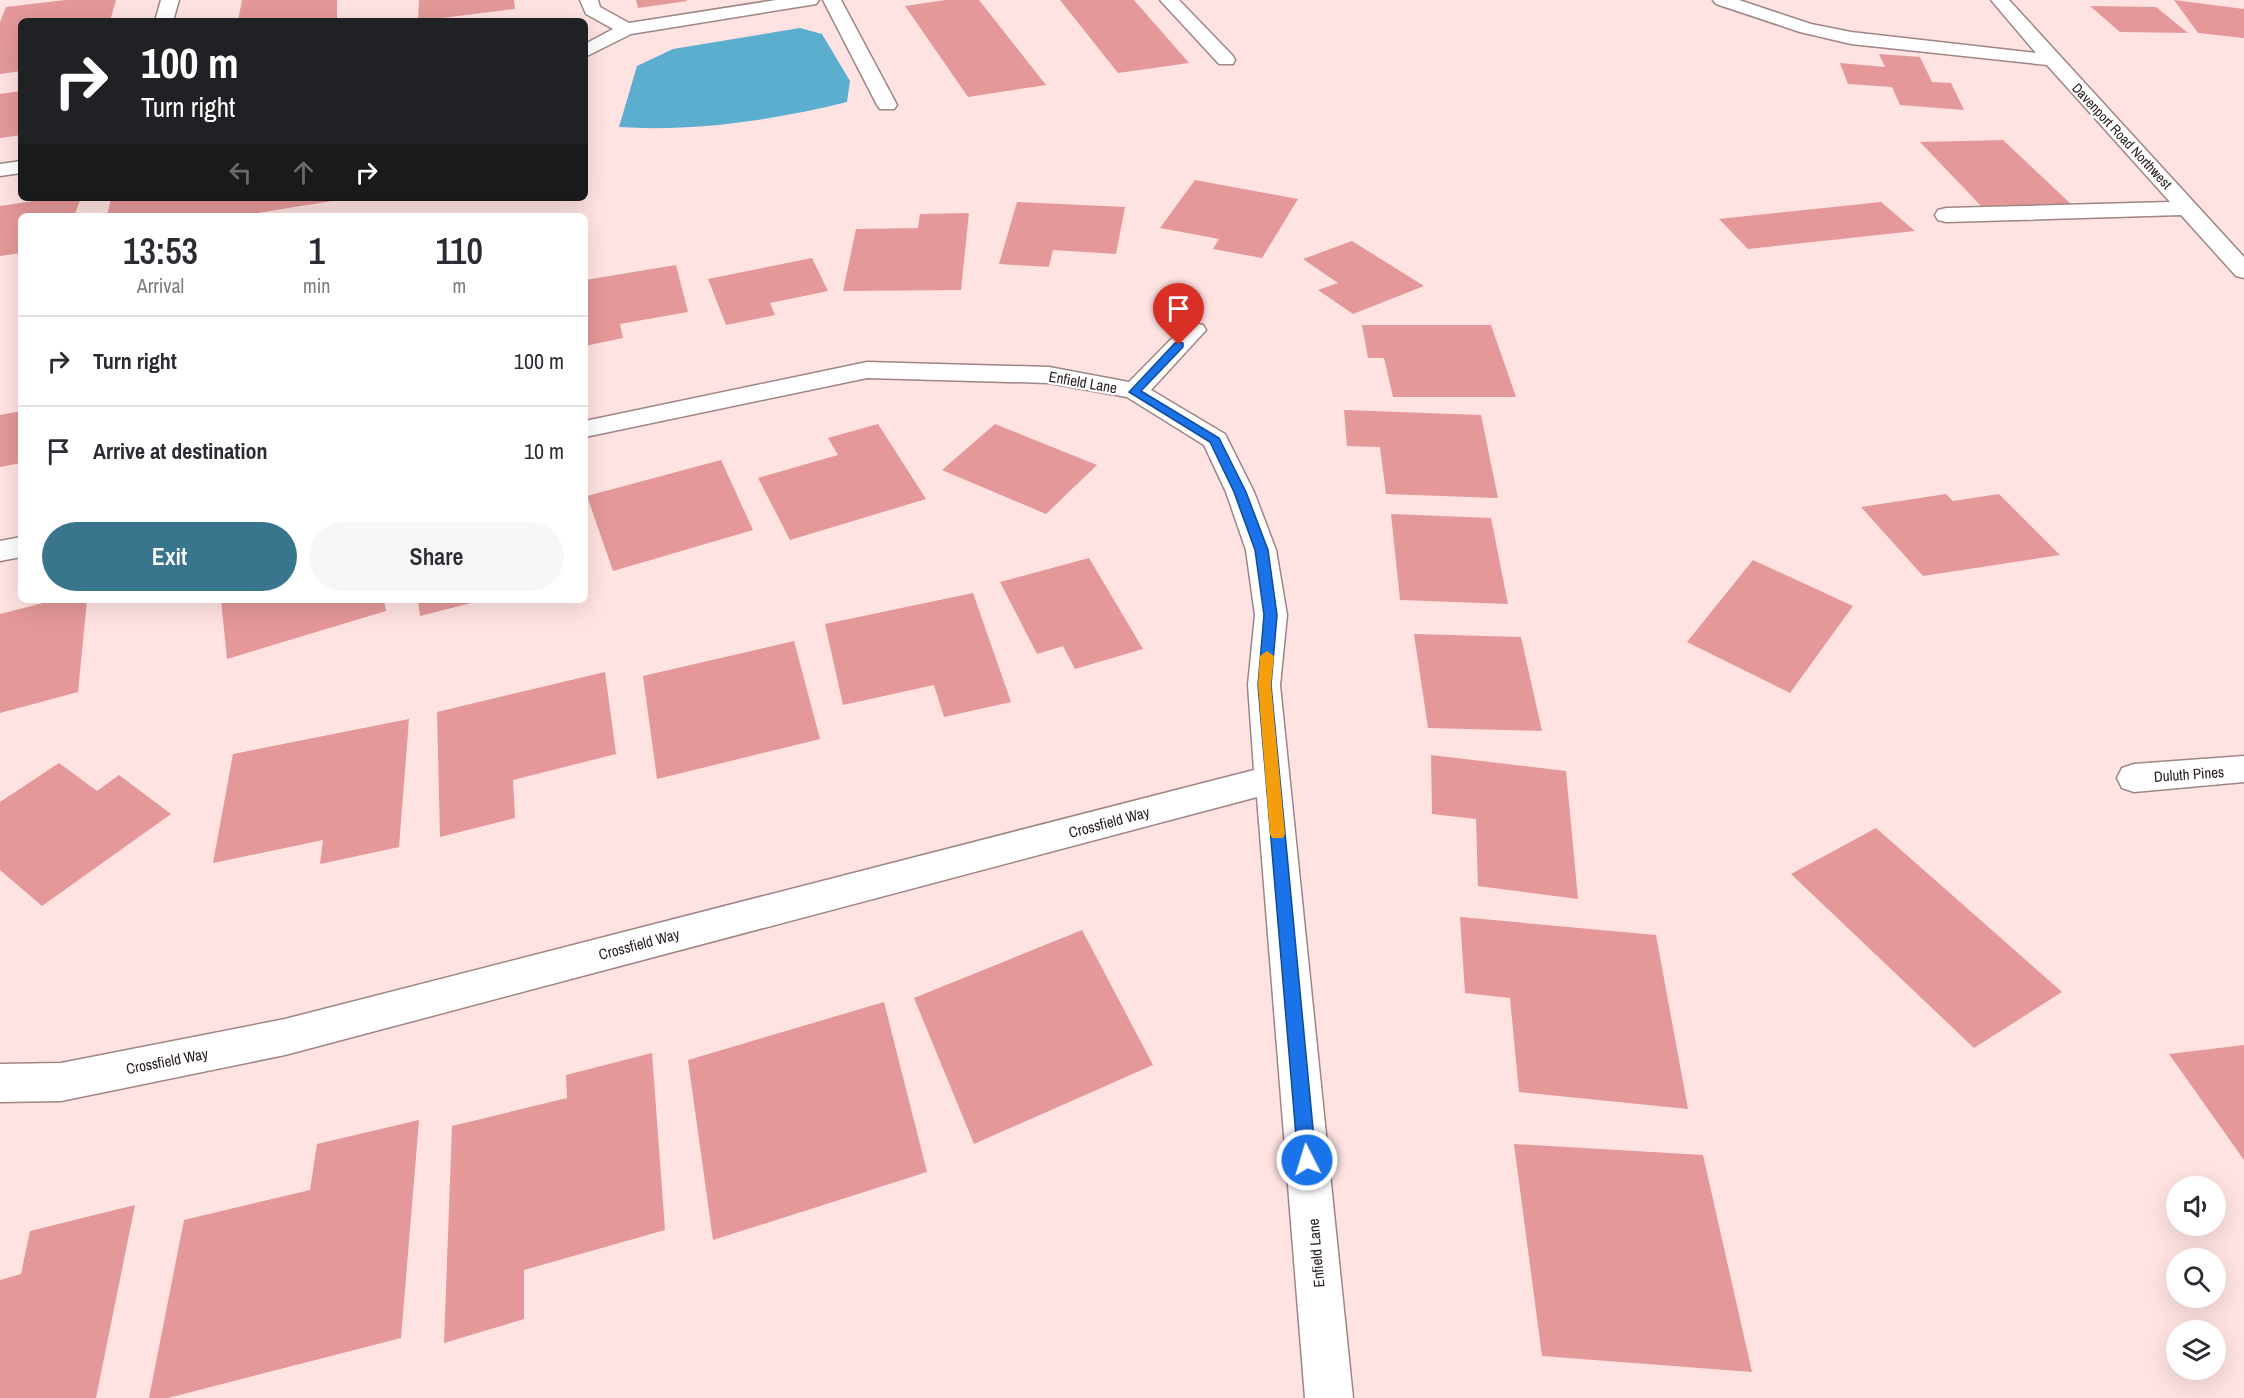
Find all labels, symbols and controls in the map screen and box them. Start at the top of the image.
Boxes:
text: 100 m [141,35,239,91]
icon: right [42,42,120,120]
street label: Davenport Road Northwest [2068,79,2176,193]
text: Turn right [141,89,235,125]
icon: left [224,156,257,189]
icon: ahead [287,156,320,189]
icon: right [350,156,383,189]
text: 13:53 [123,227,198,275]
text: 1 [309,227,325,275]
text: 110 [435,227,483,275]
text: Arrival [137,272,184,299]
text: min [303,272,330,299]
text: m [452,272,466,299]
pin [1153,283,1204,345]
icon: arrive [1162,292,1195,325]
icon: right [42,345,75,378]
text: Turn right [93,346,177,376]
text: 100 m [514,346,564,376]
street label: Enfield Lane [1047,366,1119,398]
icon: arrive [42,435,75,468]
text: Arrive at destination [93,436,267,466]
text: 10 m [524,436,564,466]
button: Exit [42,522,297,591]
button: Share [309,522,564,591]
street label: Duluth Pines [2153,761,2225,787]
street label: Crossfield Way [1066,801,1153,843]
street label: Crossfield Way [596,923,683,965]
street label: Crossfield Way [124,1043,211,1079]
position arrow [1275,1128,1339,1192]
map controls [2166,1176,2226,1380]
button: sound [2166,1176,2226,1236]
street label: Enfield Lane [1303,1218,1329,1288]
button: search [2166,1248,2226,1308]
button: layers [2166,1320,2226,1380]

